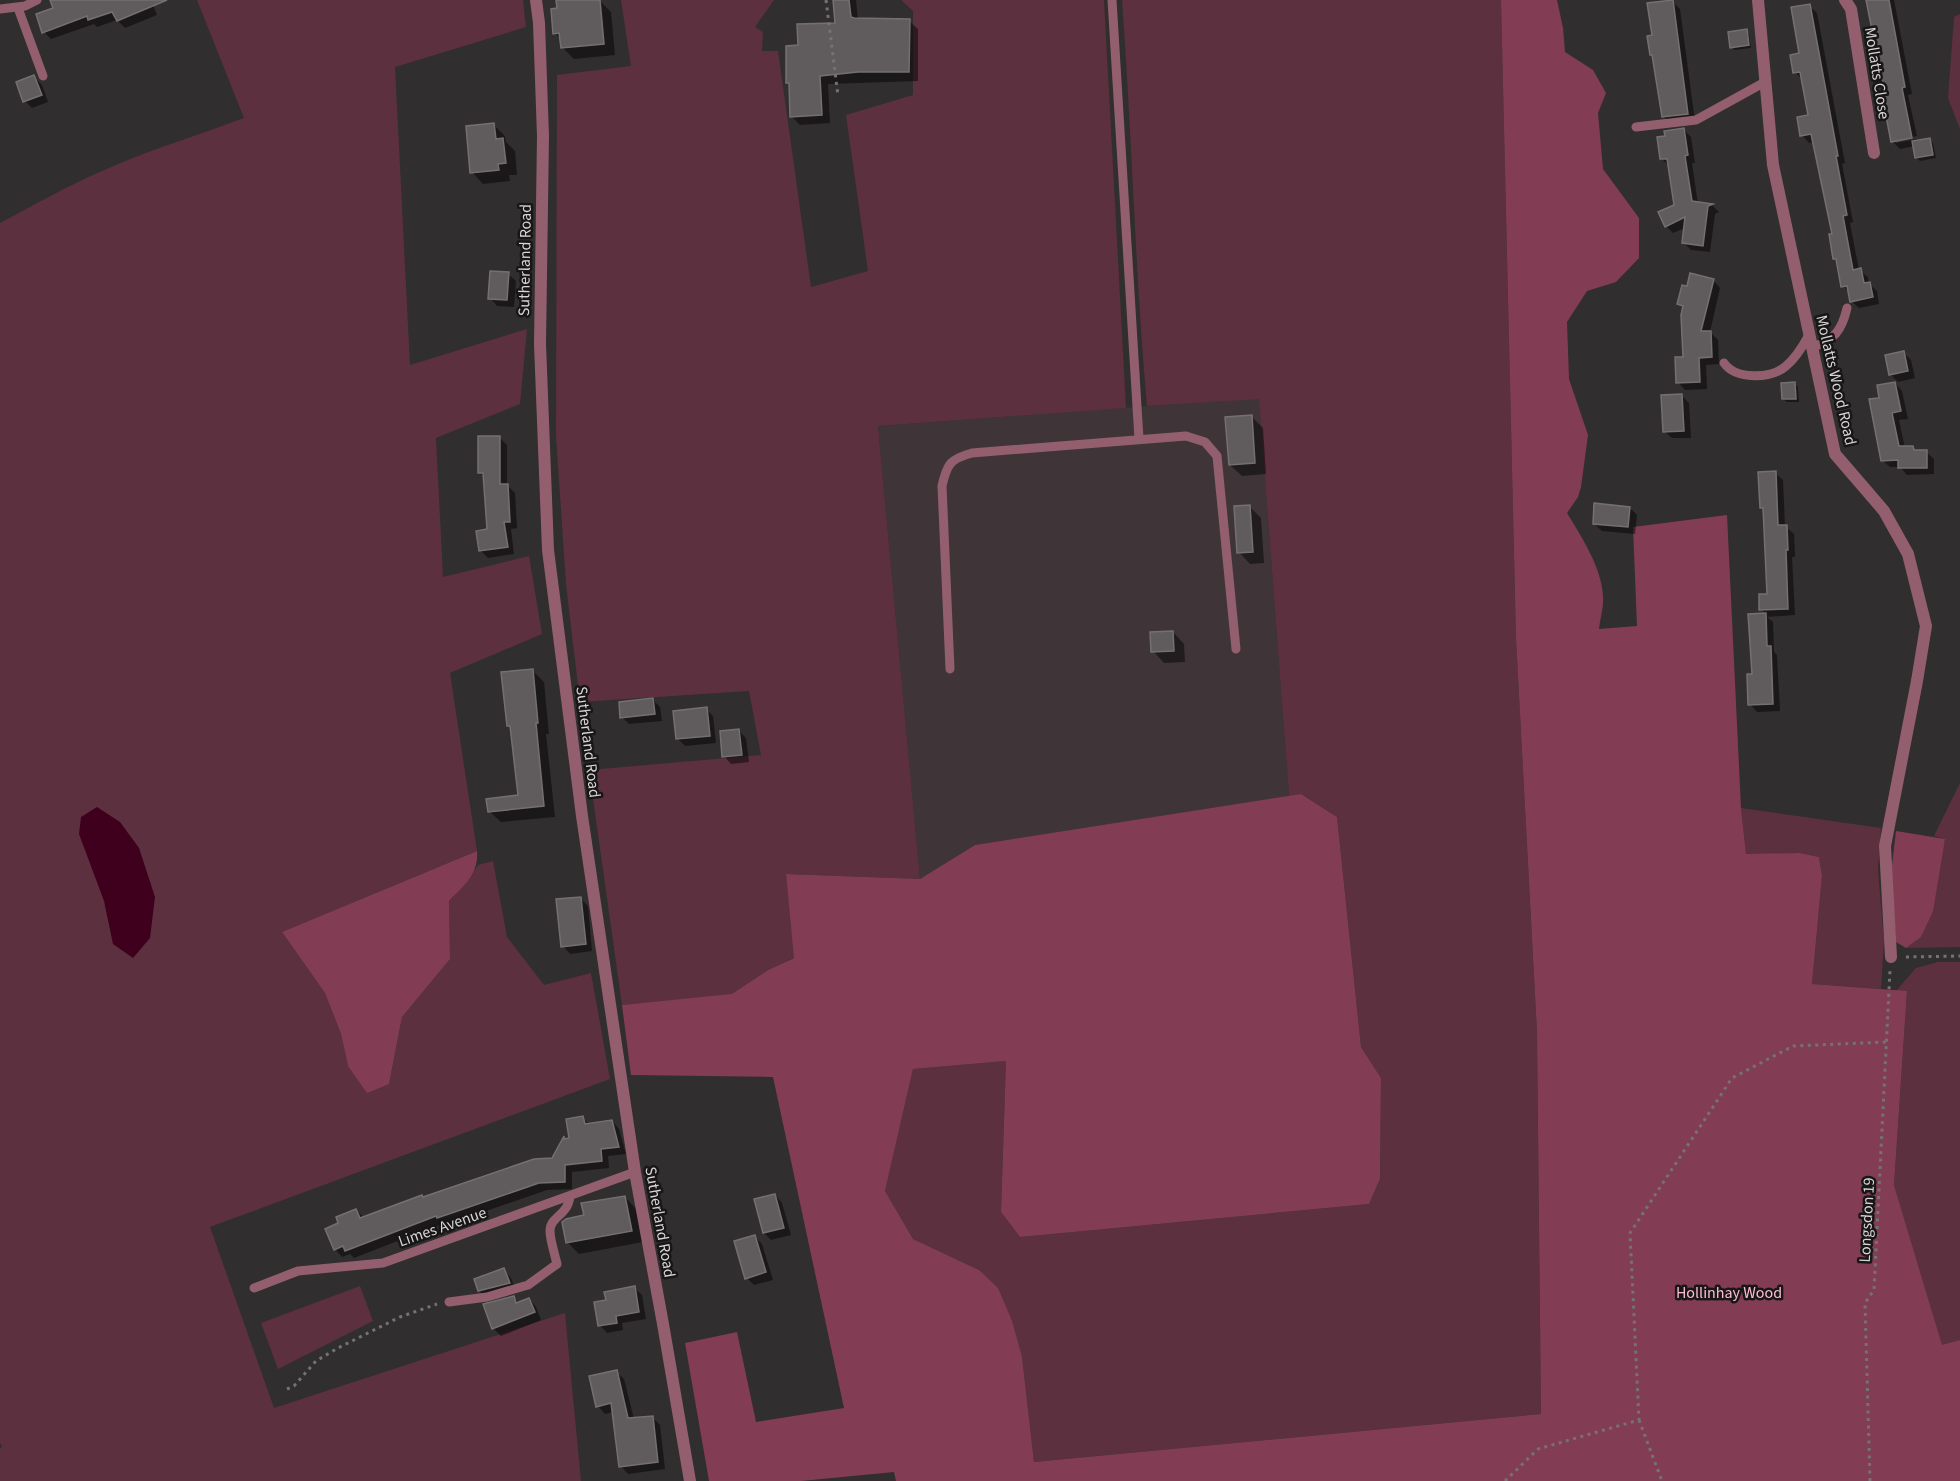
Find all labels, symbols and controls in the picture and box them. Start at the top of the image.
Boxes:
street label: Mollatts Close [1859,25,1895,121]
street label: Sutherland Road [513,204,537,316]
street label: Mollatts Wood Road [1810,313,1862,447]
street label: Sutherland Road [570,685,606,799]
street label: Sutherland Road [639,1165,681,1279]
street label: Longsdon 19 [1854,1177,1880,1263]
street label: Limes Avenue [395,1202,490,1252]
park label: Hollinhay Wood [1676,1282,1782,1304]

